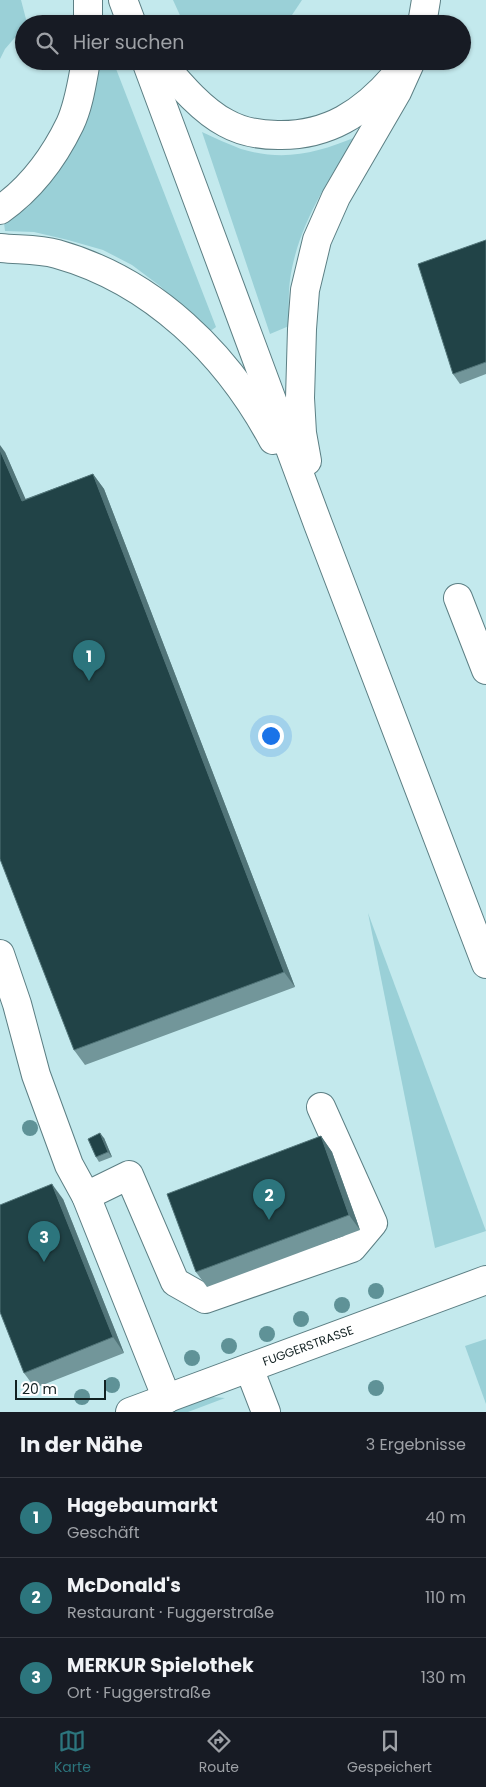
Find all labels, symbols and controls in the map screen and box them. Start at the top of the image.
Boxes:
search box [15,15,471,70]
icon: search [33,29,61,57]
text: Hier suchen [73,29,184,56]
pin: 1 [73,640,105,681]
your location [258,723,284,749]
pin: 2 [253,1179,285,1220]
pin: 3 [28,1221,60,1262]
street label: FUGGERSTRASSE [260,1321,356,1370]
scale bar [15,1377,106,1400]
text: 20 m [22,1379,57,1399]
text: In der Nähe [20,1430,143,1459]
text: 3 Ergebnisse [366,1433,466,1456]
text: Hagebaumarkt [67,1492,218,1519]
text: 1 [33,1506,39,1529]
text: 40 m [425,1506,466,1529]
text: Geschäft [67,1521,140,1544]
text: McDonald's [67,1572,181,1599]
text: 2 [31,1586,41,1609]
text: 110 m [425,1586,466,1609]
text: Restaurant · Fuggerstraße [67,1601,274,1624]
text: MERKUR Spielothek [67,1652,254,1679]
text: 3 [31,1666,41,1689]
text: 130 m [421,1666,466,1689]
text: Ort · Fuggerstraße [67,1681,211,1704]
tab: Karte [54,1727,91,1778]
tab: Route [199,1727,239,1778]
tab: Gespeichert [347,1727,432,1778]

